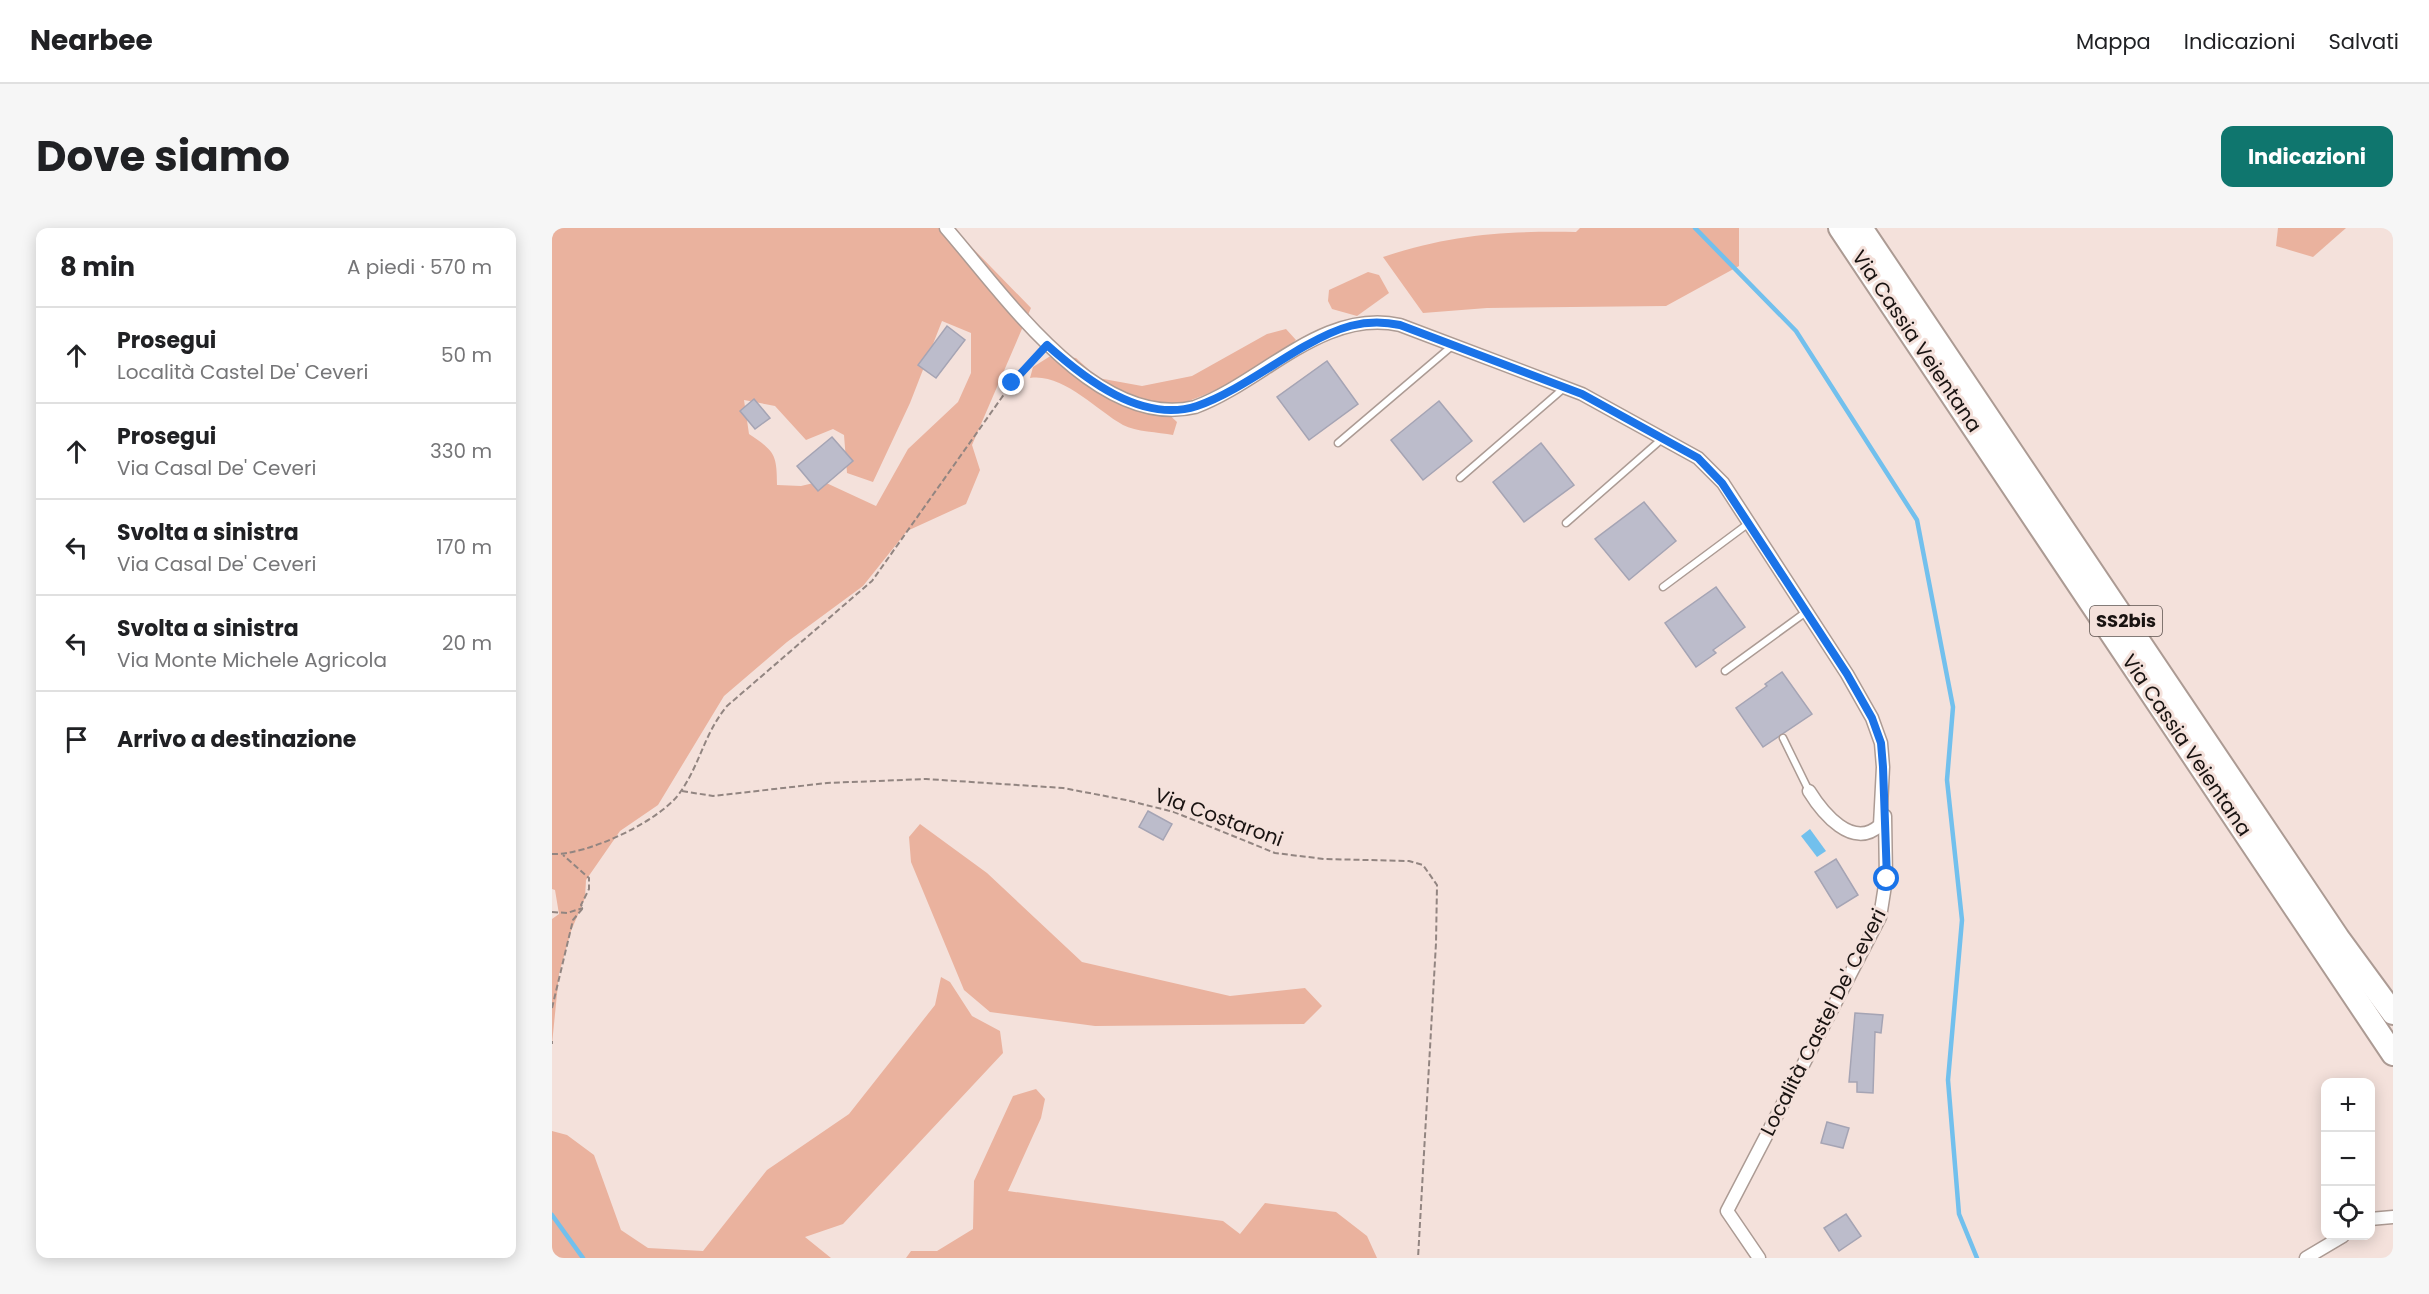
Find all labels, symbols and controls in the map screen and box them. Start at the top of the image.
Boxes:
text: Nearbee [30,21,153,60]
text: Mappa [2076,27,2151,56]
text: Indicazioni [2184,27,2296,56]
text: Salvati [2329,27,2399,56]
button: Indicazioni [2221,126,2393,187]
text: Dove siamo [36,127,290,186]
street label: Via Cassia Veientana [1846,244,1988,438]
text: 8 min [60,249,135,285]
text: A piedi · 570 m [347,253,492,281]
text: Prosegui [117,325,216,356]
icon: ahead [60,339,93,372]
text: 50 m [441,341,492,369]
text: Località Castel De' Ceveri [117,358,368,386]
route end [998,369,1024,395]
text: Prosegui [117,421,216,452]
icon: ahead [60,435,93,468]
text: 330 m [430,437,492,465]
text: Via Casal De' Ceveri [117,454,316,482]
text: Svolta a sinistra [117,517,299,548]
icon: left [60,531,93,564]
text: 170 m [436,533,492,561]
text: Via Casal De' Ceveri [117,550,316,578]
road number: SS2bis [2090,606,2162,636]
text: Svolta a sinistra [117,613,299,644]
icon: left [60,627,93,660]
text: 20 m [442,629,492,657]
text: Via Monte Michele Agricola [117,646,387,674]
street label: Via Cassia Veientana [2116,648,2258,842]
icon: arrive [60,723,93,756]
text: Arrivo a destinazione [117,724,356,755]
street label: Via Costaroni [1151,781,1287,853]
route start [1873,865,1899,891]
street label: Località Castel De' Ceveri [1753,904,1893,1140]
map controls [2321,1078,2375,1240]
button: + [2321,1078,2375,1132]
button: − [2321,1132,2375,1186]
button: locate [2321,1186,2375,1240]

